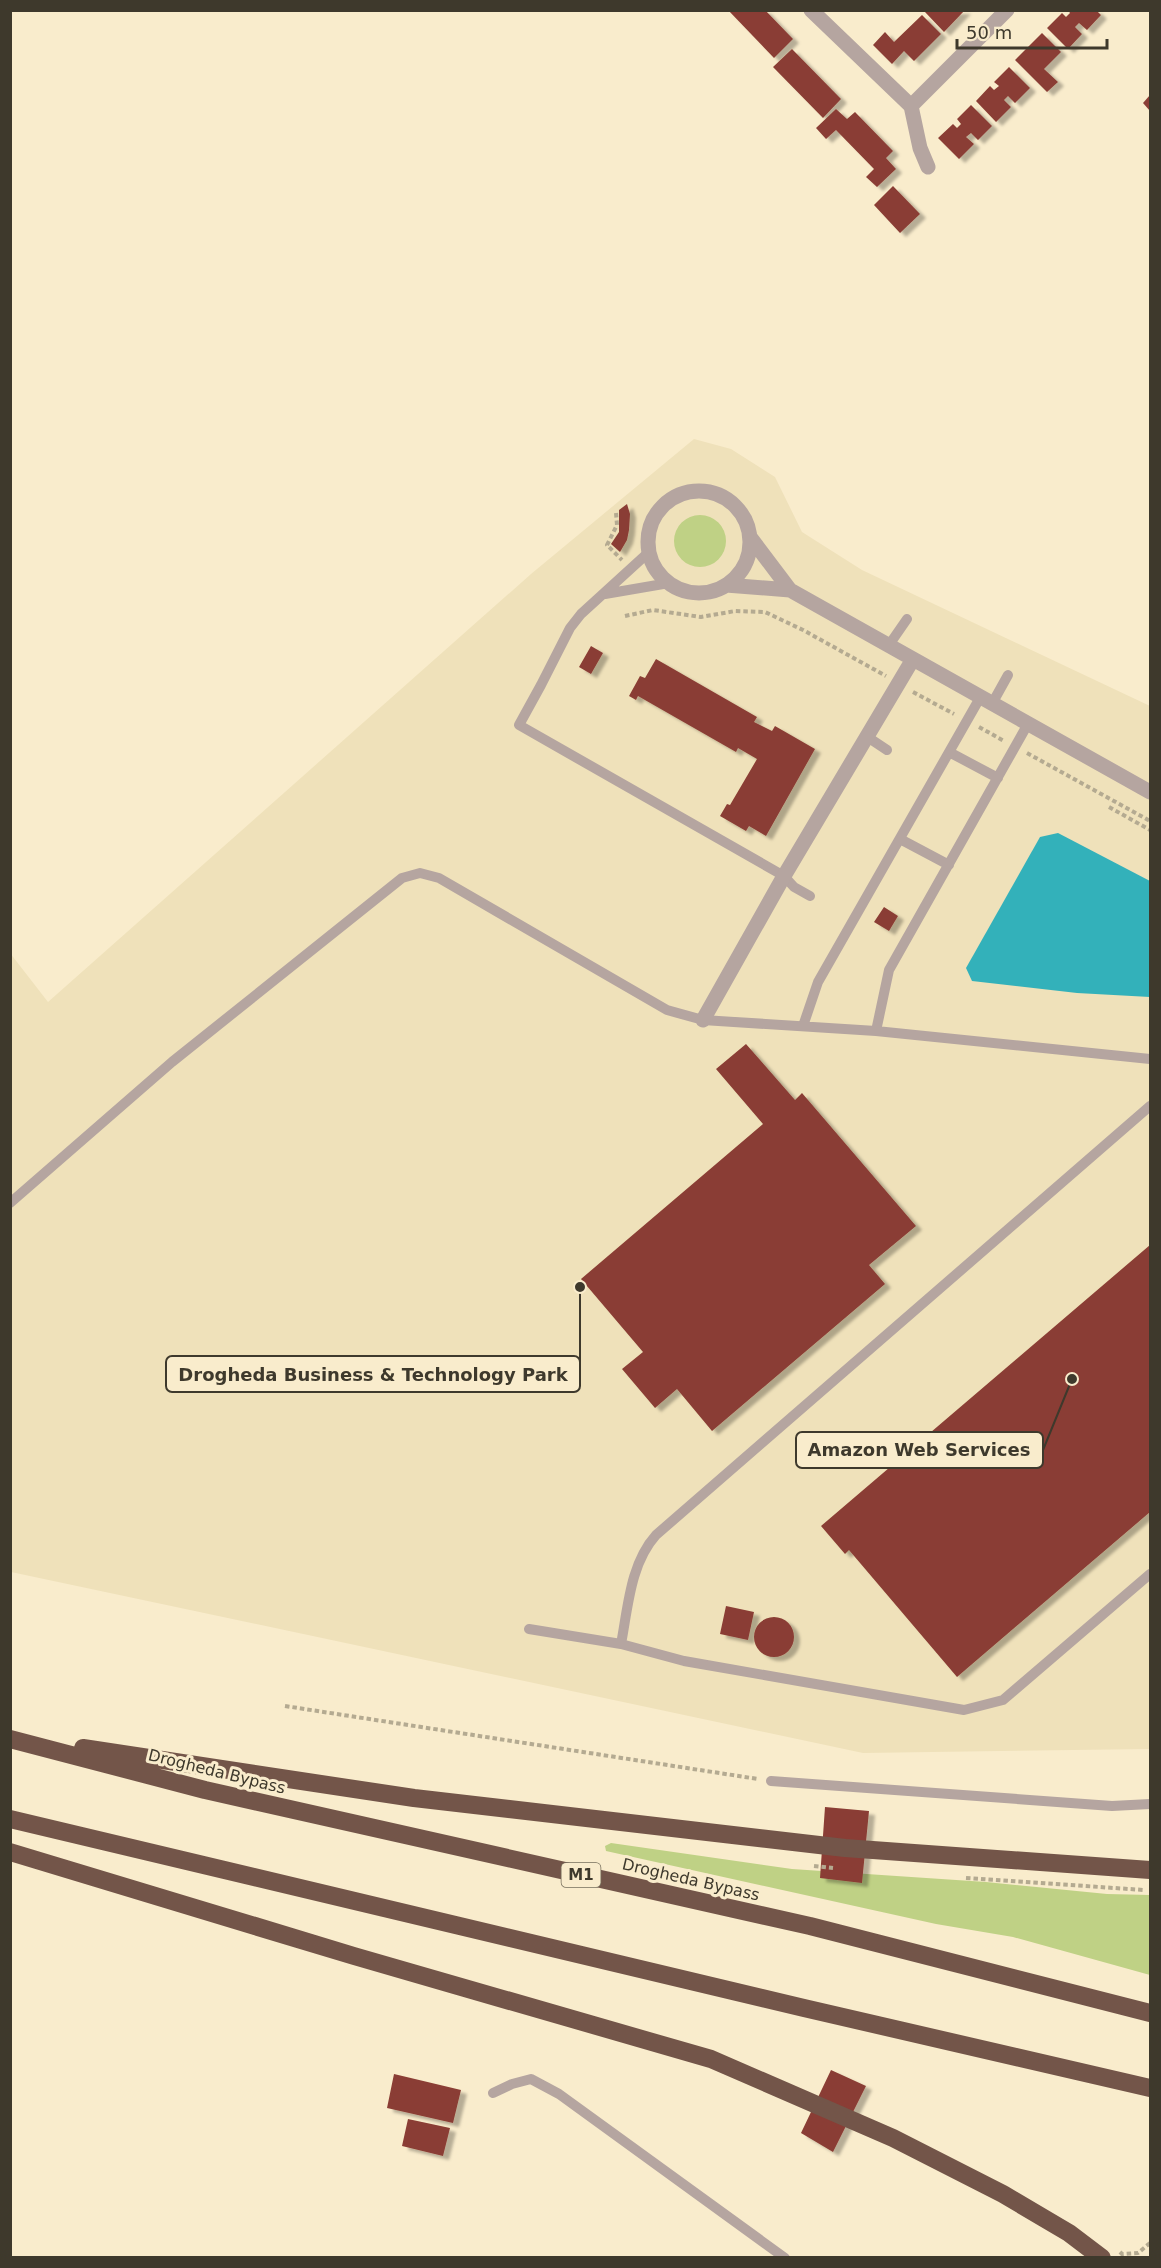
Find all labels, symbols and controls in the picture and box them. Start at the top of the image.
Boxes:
scale bar [957,12,1107,50]
text: 50 m [966,22,1012,43]
callout: Drogheda Business & Technology Park [166,1356,580,1392]
text: Drogheda Business & Technology Park [178,1364,569,1385]
callout: Amazon Web Services [796,1432,1043,1468]
text: Amazon Web Services [808,1439,1030,1460]
street label: Drogheda Bypass [146,1745,287,1798]
street label: Drogheda Bypass [620,1854,762,1905]
road number: M1 [562,1863,600,1887]

